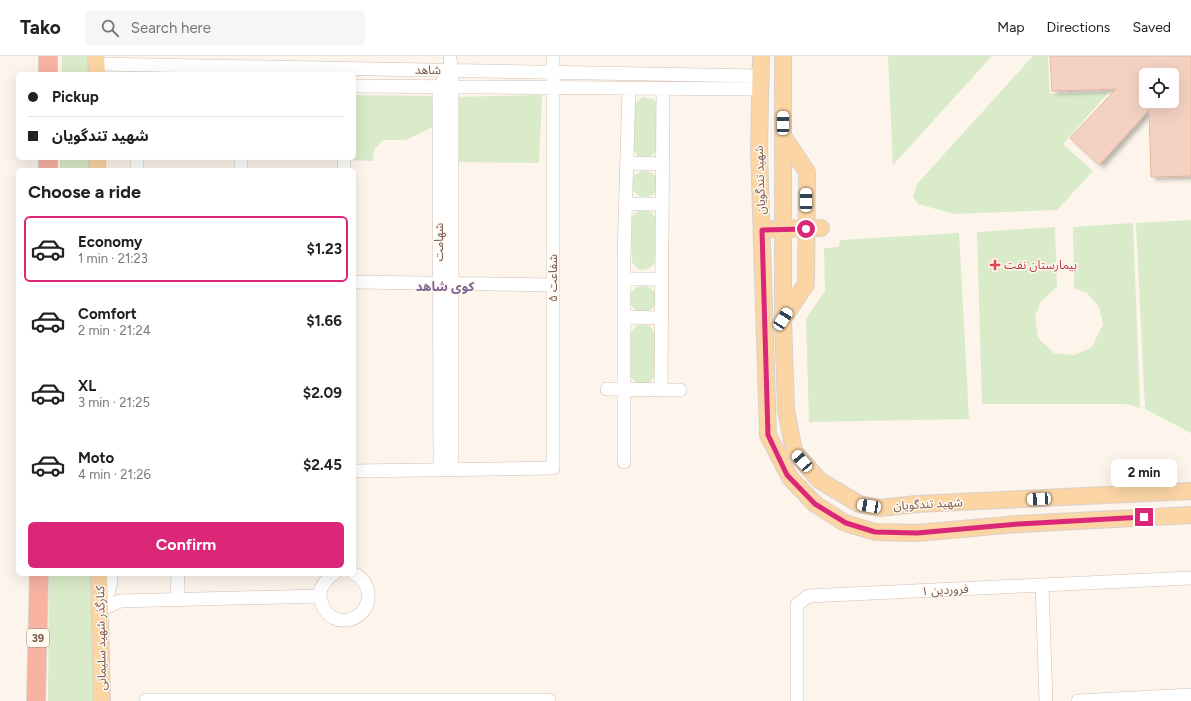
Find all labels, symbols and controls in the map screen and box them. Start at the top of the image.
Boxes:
search box [85,10,365,46]
text: Tako [20,16,61,39]
icon: search [99,17,121,39]
text: Search here [131,19,211,37]
text: Map [997,19,1025,36]
text: Directions [1047,19,1110,36]
text: Saved [1132,19,1171,36]
street label: شاهد [415,63,441,77]
map controls [1139,68,1179,108]
button: locate [1139,68,1179,108]
text: Pickup [52,88,99,106]
car [777,111,789,135]
text: شهید تندگویان [52,127,149,145]
street label: شهید تندگویان [752,145,768,215]
text: Choose a ride [28,181,141,203]
car [800,188,812,212]
route start [797,220,815,238]
street label: شهامت [432,223,446,261]
icon: car [30,231,66,267]
text: Economy [78,233,143,251]
text: $1.23 [307,240,342,258]
text: 1 min · 21:23 [78,251,148,266]
street label: شفاعت ۵ [546,254,560,302]
place label: بیمارستان نفت [1004,258,1077,272]
marker: بیمارستان نفت [989,259,1001,271]
district label: کوی شاهد [416,279,474,294]
icon: car [30,303,66,339]
text: Comfort [78,305,137,323]
car [771,306,795,332]
text: $1.66 [306,312,342,330]
text: 2 min · 21:24 [78,323,151,338]
icon: car [30,375,66,411]
text: XL [78,377,96,395]
text: $2.09 [303,384,342,402]
text: 3 min · 21:25 [78,395,150,410]
icon: car [30,447,66,483]
car [790,448,814,474]
text: Moto [78,449,114,467]
text: $2.45 [303,456,342,474]
callout: 2 min [1111,459,1177,487]
text: 2 min [1128,465,1160,480]
text: 4 min · 21:26 [78,467,151,482]
car [1027,492,1051,506]
street label: شهید تندگویان [893,495,963,513]
car [856,498,882,514]
route end [1135,508,1153,526]
button: Confirm [28,522,344,568]
street label: فروردین ۱ [921,582,969,598]
street label: کنارگذر شهید سلیمانی [93,585,109,690]
road number: 39 [27,629,49,647]

